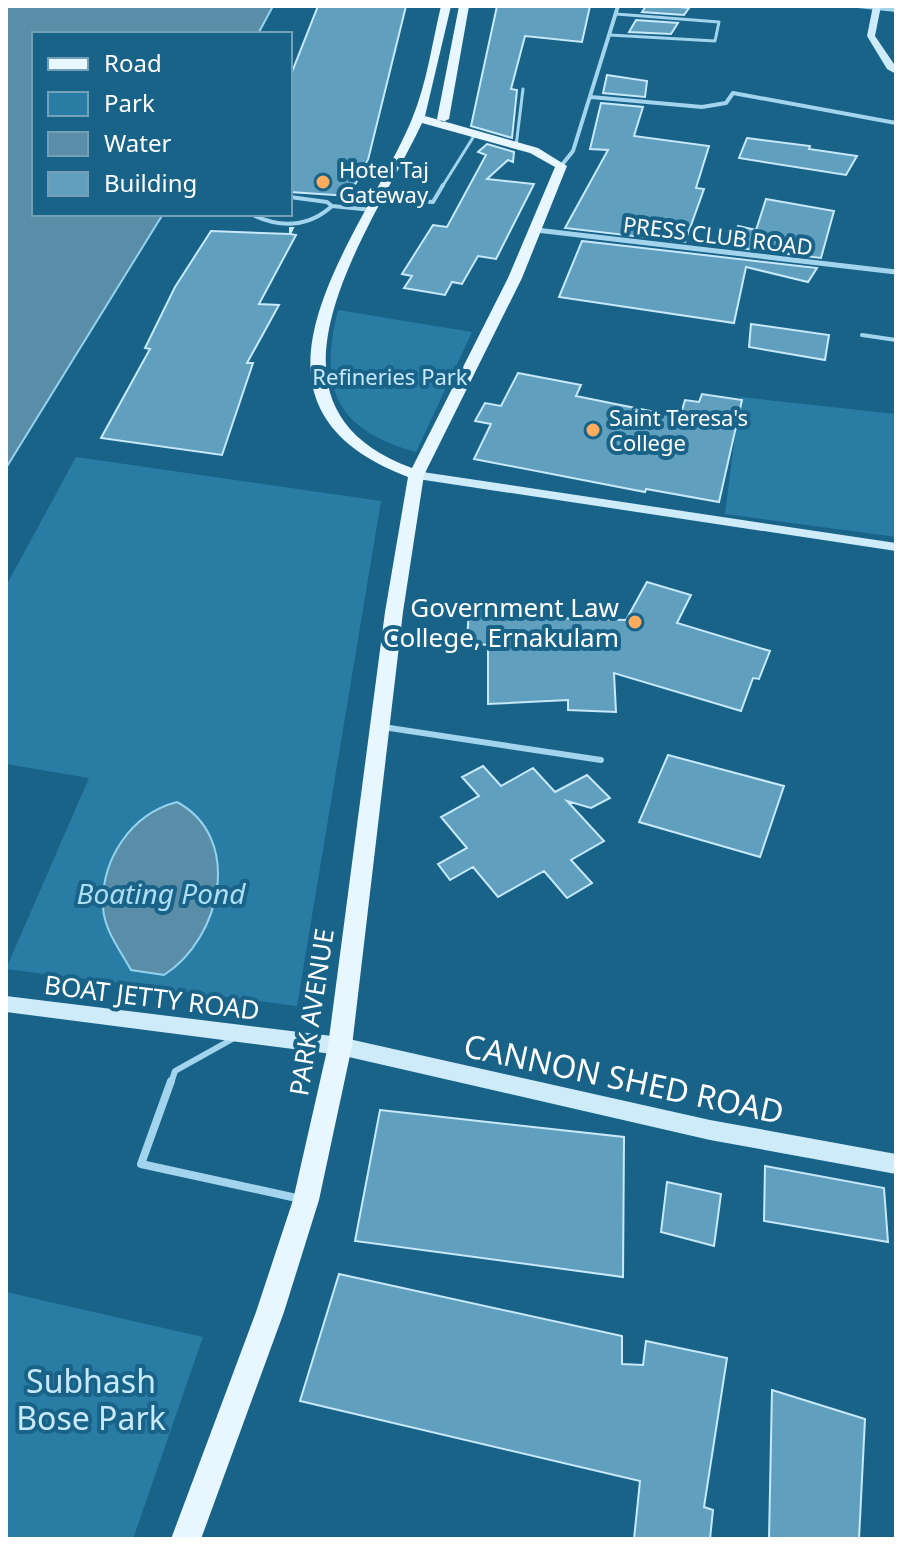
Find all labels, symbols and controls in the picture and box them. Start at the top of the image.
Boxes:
legend [32,32,292,216]
text: Road [104,46,162,79]
text: Park [104,86,155,119]
text: Water [104,126,172,159]
place label: Hotel Taj Gateway [339,154,429,209]
text: Building [104,166,197,199]
marker: Hotel Taj Gateway [314,173,332,191]
street label: PRESS CLUB ROAD [621,208,815,262]
park label: Refineries Park [312,361,468,391]
place label: Saint Teresa's College [609,402,748,457]
marker: Saint Teresa's College [584,421,602,439]
place label: Government Law College, Ernakulam [383,589,620,655]
marker: Government Law College, Ernakulam [626,613,644,631]
water label: Boating Pond [77,874,246,912]
street label: PARK AVENUE [280,926,342,1098]
street label: BOAT JETTY ROAD [42,966,262,1028]
street label: CANNON SHED ROAD [460,1023,788,1133]
park label: Subhash Bose Park [16,1359,166,1439]

